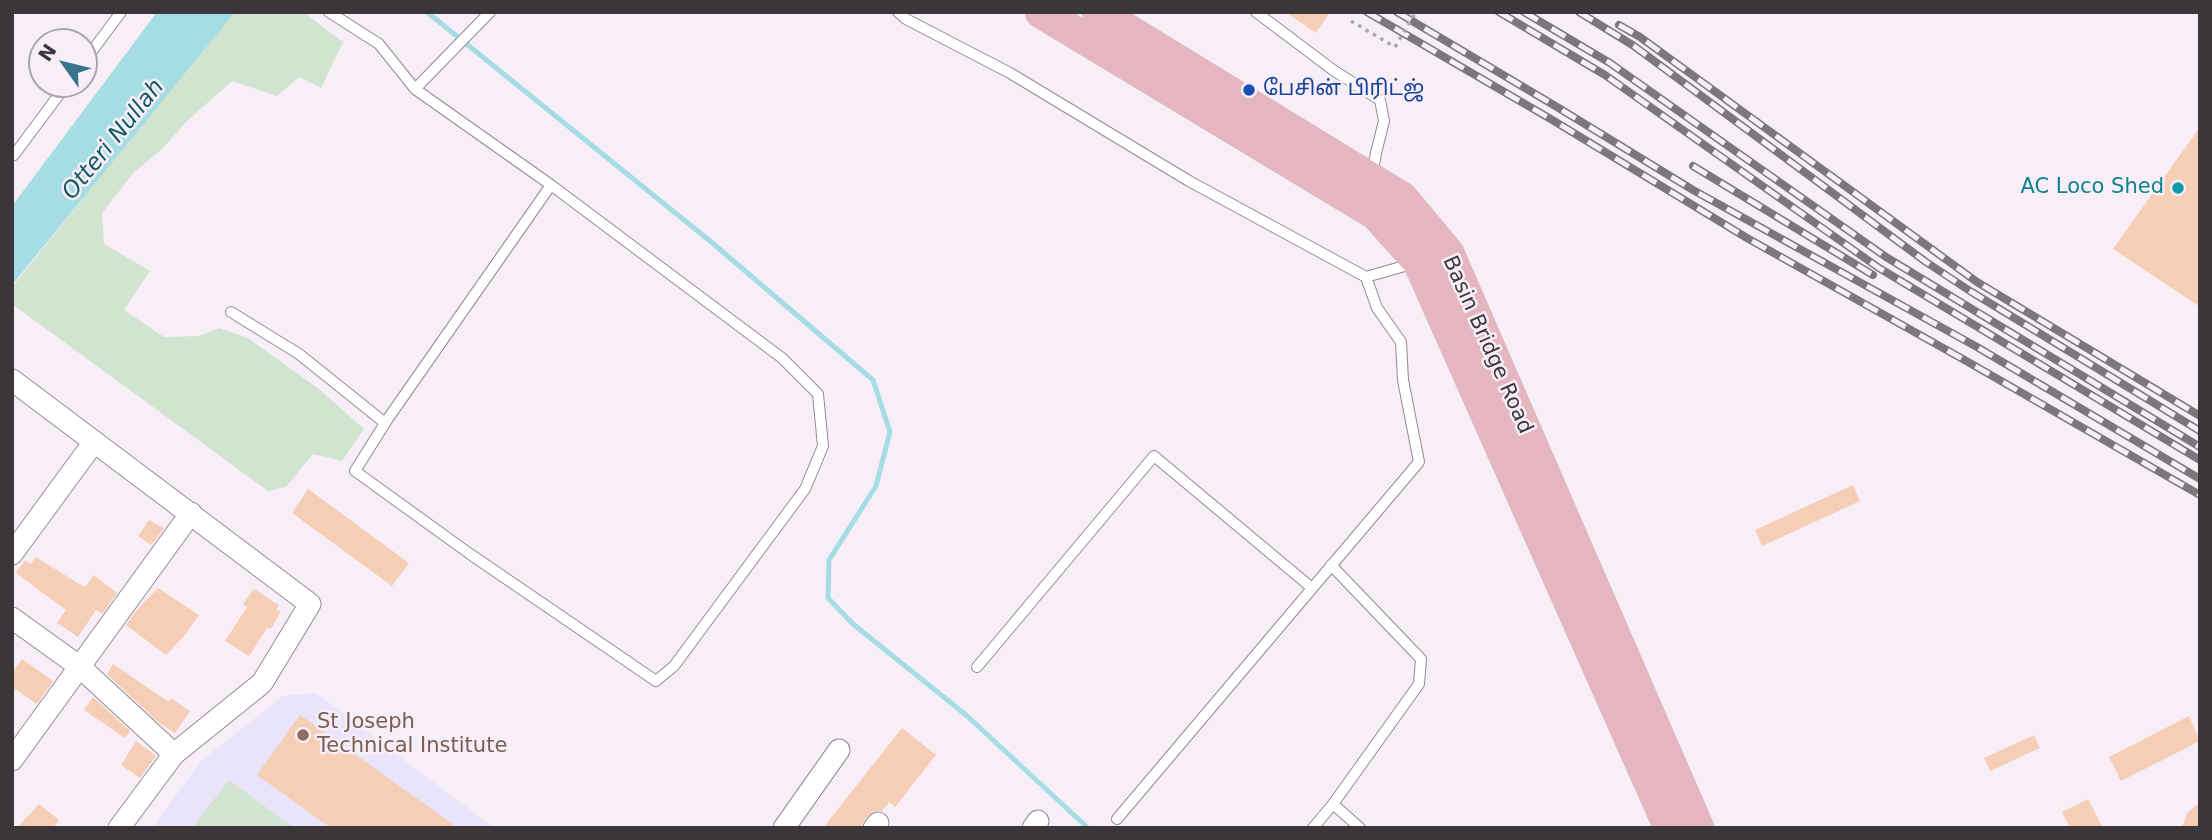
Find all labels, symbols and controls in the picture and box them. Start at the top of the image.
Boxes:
north arrow [28,28,98,98]
text: N [34,40,61,65]
water label: Otteri Nullah [57,74,171,206]
place label: பேசின் பிரிட்ஜ் [1263,77,1425,103]
marker: பேசின் பிரிட்ஜ் [1241,82,1257,98]
place label: AC Loco Shed [2021,175,2164,201]
marker: AC Loco Shed [2170,180,2186,196]
street label: Basin Bridge Road [1436,252,1538,438]
place label: St Joseph Technical Institute [317,710,507,760]
marker: St Joseph Technical Institute [295,727,311,743]

